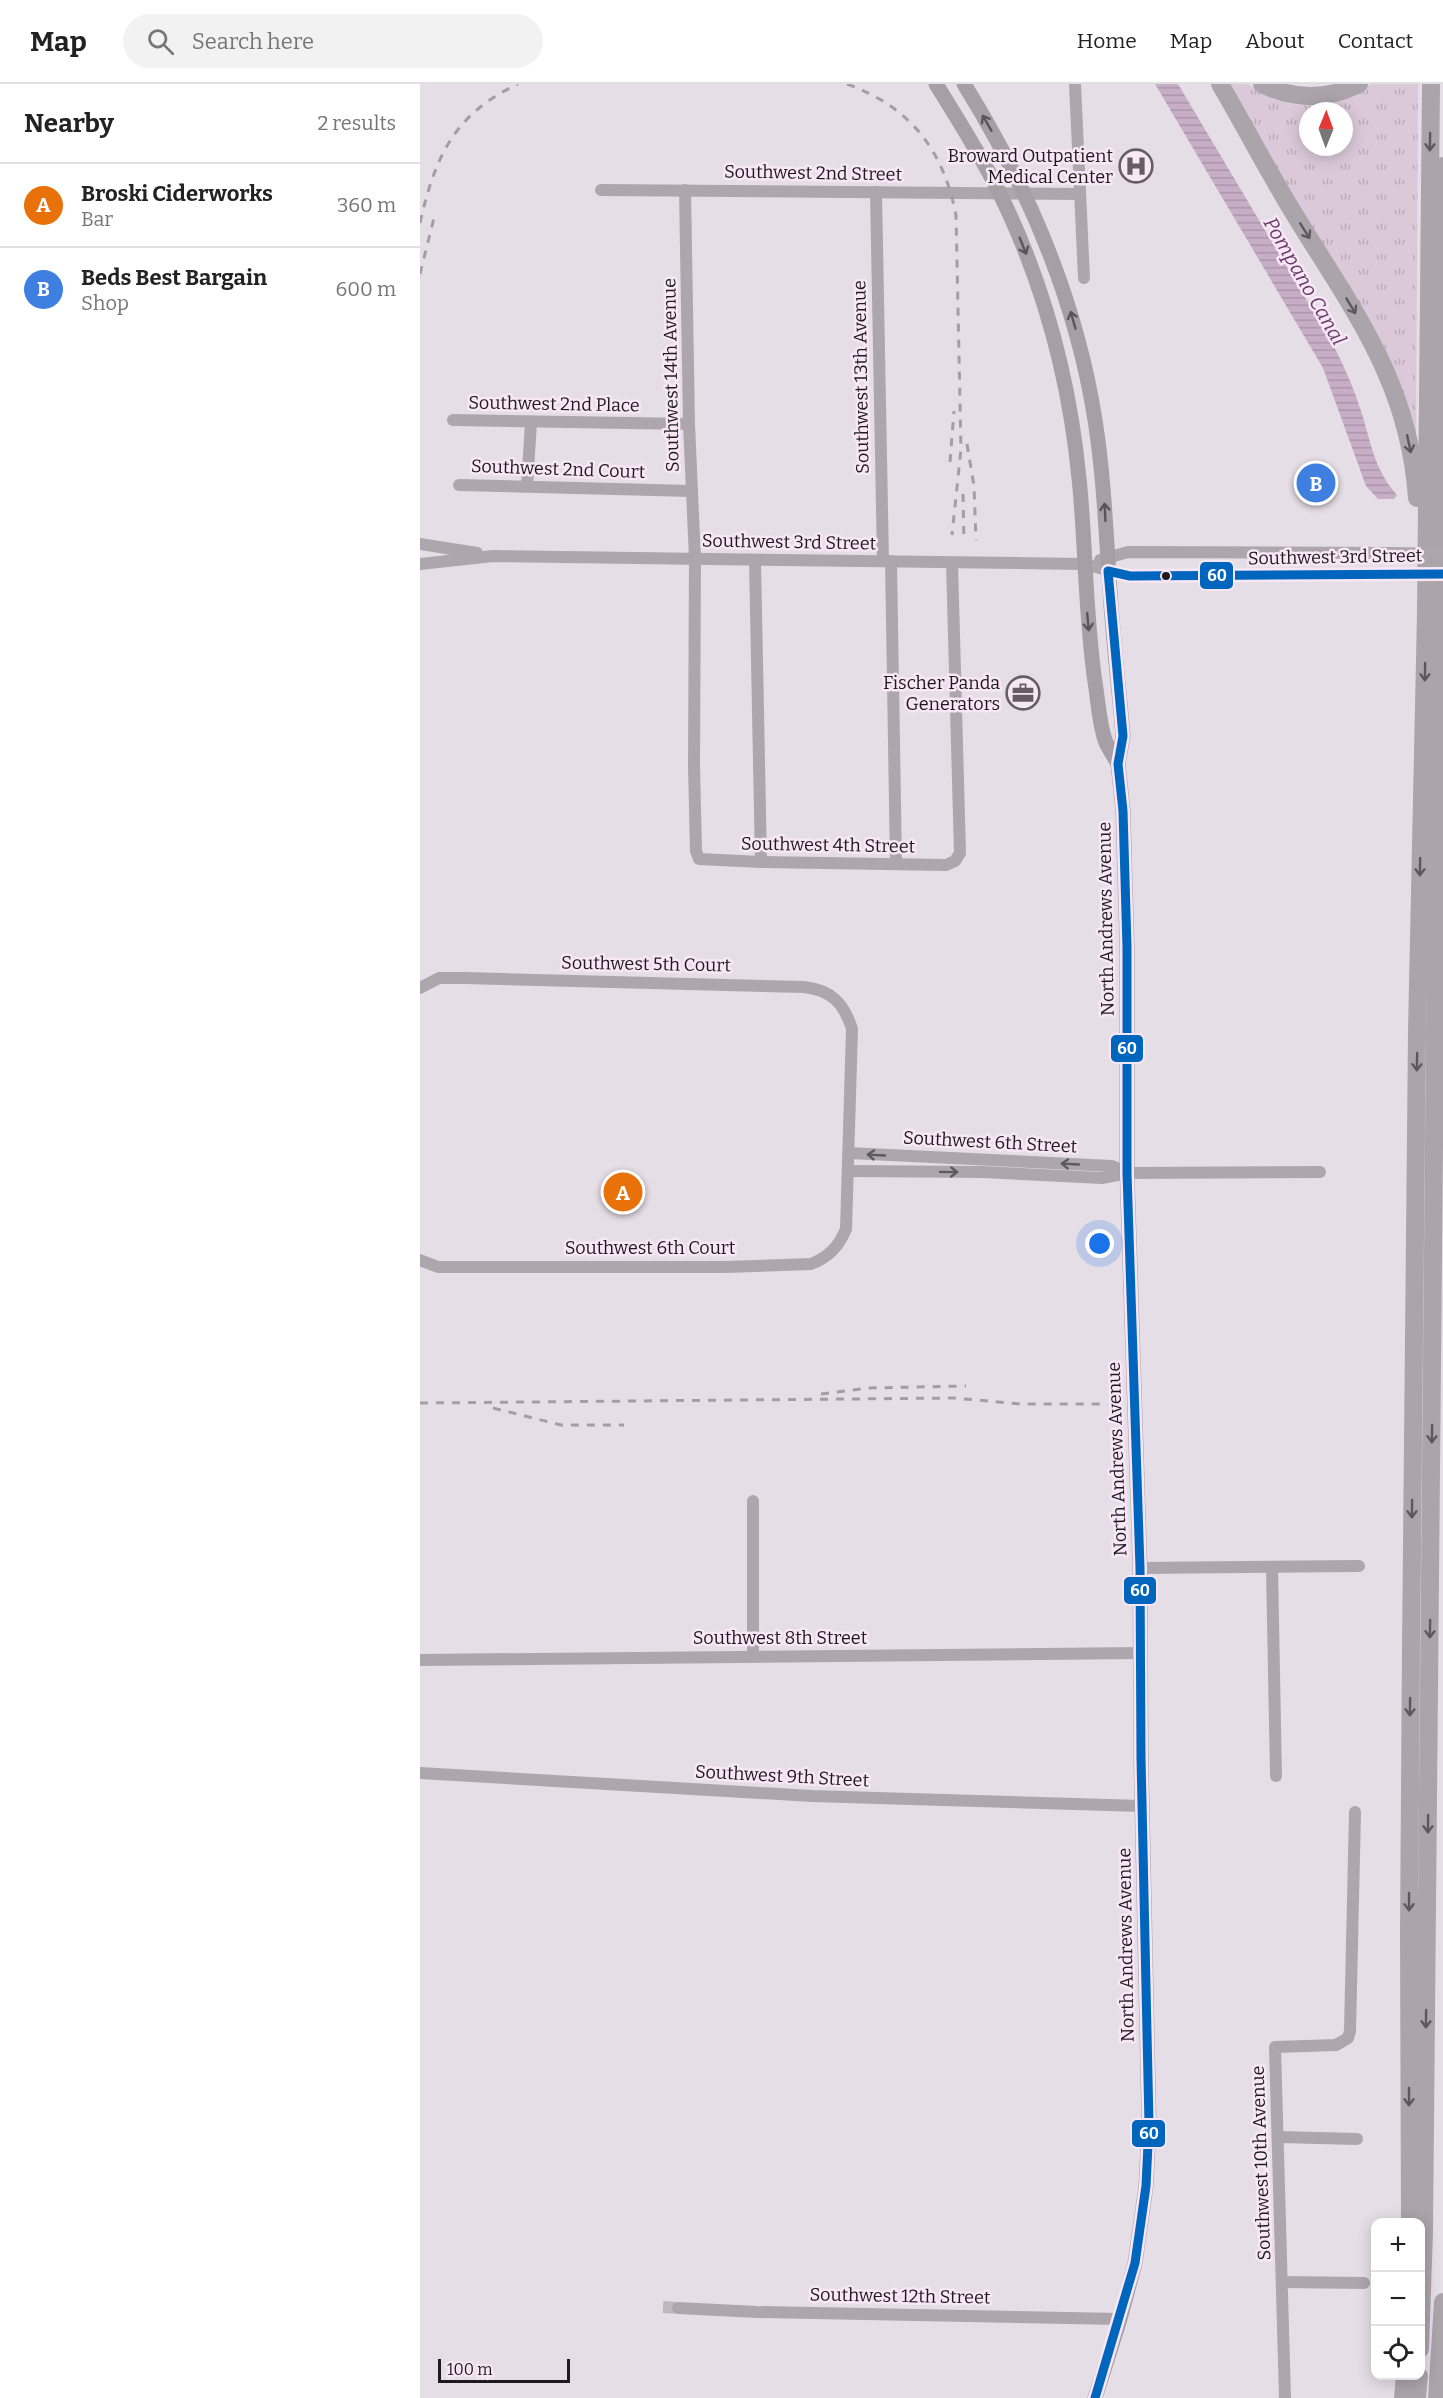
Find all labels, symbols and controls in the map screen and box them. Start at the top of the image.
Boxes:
search box [123,14,543,68]
text: Map [30,25,87,58]
icon: search [144,25,177,58]
text: Search here [192,28,314,55]
text: Home [1077,28,1137,54]
text: Map [1170,28,1212,54]
text: About [1245,28,1305,54]
text: Contact [1338,28,1413,54]
north arrow [1299,102,1353,156]
text: Nearby [24,108,114,139]
text: 2 results [317,111,396,135]
one-way arrow [981,114,993,131]
one-way arrow [1424,132,1436,152]
place label: Broward Outpatient Medical Center [947,145,1113,188]
hospital icon: Broward Outpatient Medical Center [1118,148,1154,184]
street label: Southwest 2nd Street [724,160,903,186]
text: Broski Ciderworks [81,180,273,207]
text: A [36,193,51,217]
text: 360 m [337,193,396,217]
text: Bar [81,207,113,231]
water label: Pompano Canal [1259,213,1351,349]
one-way arrow [1299,222,1311,239]
one-way arrow [1018,237,1029,255]
text: Beds Best Bargain [81,264,267,291]
text: B [37,277,50,301]
text: 600 m [336,277,396,301]
street label: Southwest 14th Avenue [658,278,684,472]
street label: Southwest 13th Avenue [848,280,874,474]
text: Shop [81,291,129,315]
one-way arrow [1345,297,1357,314]
one-way arrow [1066,311,1078,330]
street label: Southwest 2nd Place [468,392,640,416]
one-way arrow [1404,434,1415,454]
street label: Southwest 2nd Court [470,455,646,483]
pin: B [1296,460,1336,506]
one-way arrow [1099,503,1110,523]
street label: Southwest 3rd Street [702,529,877,555]
street label: Southwest 3rd Street [1248,544,1423,570]
line badge: 60 [1199,561,1234,590]
text: 60 [1207,566,1227,585]
unlabelled marker [1160,570,1172,582]
one-way arrow [1083,612,1094,632]
one-way arrow [1419,661,1430,681]
place label: Fischer Panda Generators [883,672,1000,715]
office icon: Fischer Panda Generators [1005,675,1041,711]
street label: North Andrews Avenue [1093,822,1119,1016]
street label: Southwest 4th Street [741,832,916,858]
one-way arrow [1415,856,1426,876]
street label: Southwest 5th Court [561,952,731,976]
line badge: 60 [1110,1034,1144,1063]
text: 60 [1117,1039,1137,1058]
one-way arrow [1411,1051,1422,1071]
street label: Southwest 6th Street [902,1126,1078,1158]
one-way arrow [866,1149,886,1160]
one-way arrow [1061,1158,1081,1169]
one-way arrow [939,1166,959,1178]
pin: A [604,1170,642,1214]
your location [1085,1229,1114,1258]
street label: Southwest 6th Court [565,1237,736,1259]
street label: North Andrews Avenue [1103,1361,1131,1557]
one-way arrow [1426,1424,1438,1444]
one-way arrow [1406,1499,1418,1519]
line badge: 60 [1123,1576,1157,1605]
text: 60 [1130,1581,1150,1600]
one-way arrow [1424,1619,1436,1639]
street label: Southwest 8th Street [693,1627,868,1649]
one-way arrow [1405,1697,1416,1717]
street label: Southwest 9th Street [694,1760,870,1792]
one-way arrow [1422,1814,1434,1834]
street label: North Andrews Avenue [1113,1848,1139,2042]
one-way arrow [1403,1892,1415,1912]
one-way arrow [1420,2009,1432,2029]
street label: Southwest 10th Avenue [1247,2065,1275,2261]
one-way arrow [1403,2087,1415,2107]
line badge: 60 [1131,2119,1166,2148]
text: 60 [1139,2124,1159,2143]
map controls [1371,2218,1425,2380]
button: + [1371,2218,1425,2272]
button: − [1371,2272,1425,2326]
street label: Southwest 12th Street [809,2283,991,2309]
button: locate [1371,2326,1425,2380]
scale bar [438,2356,570,2384]
text: 100 m [447,2360,492,2379]

